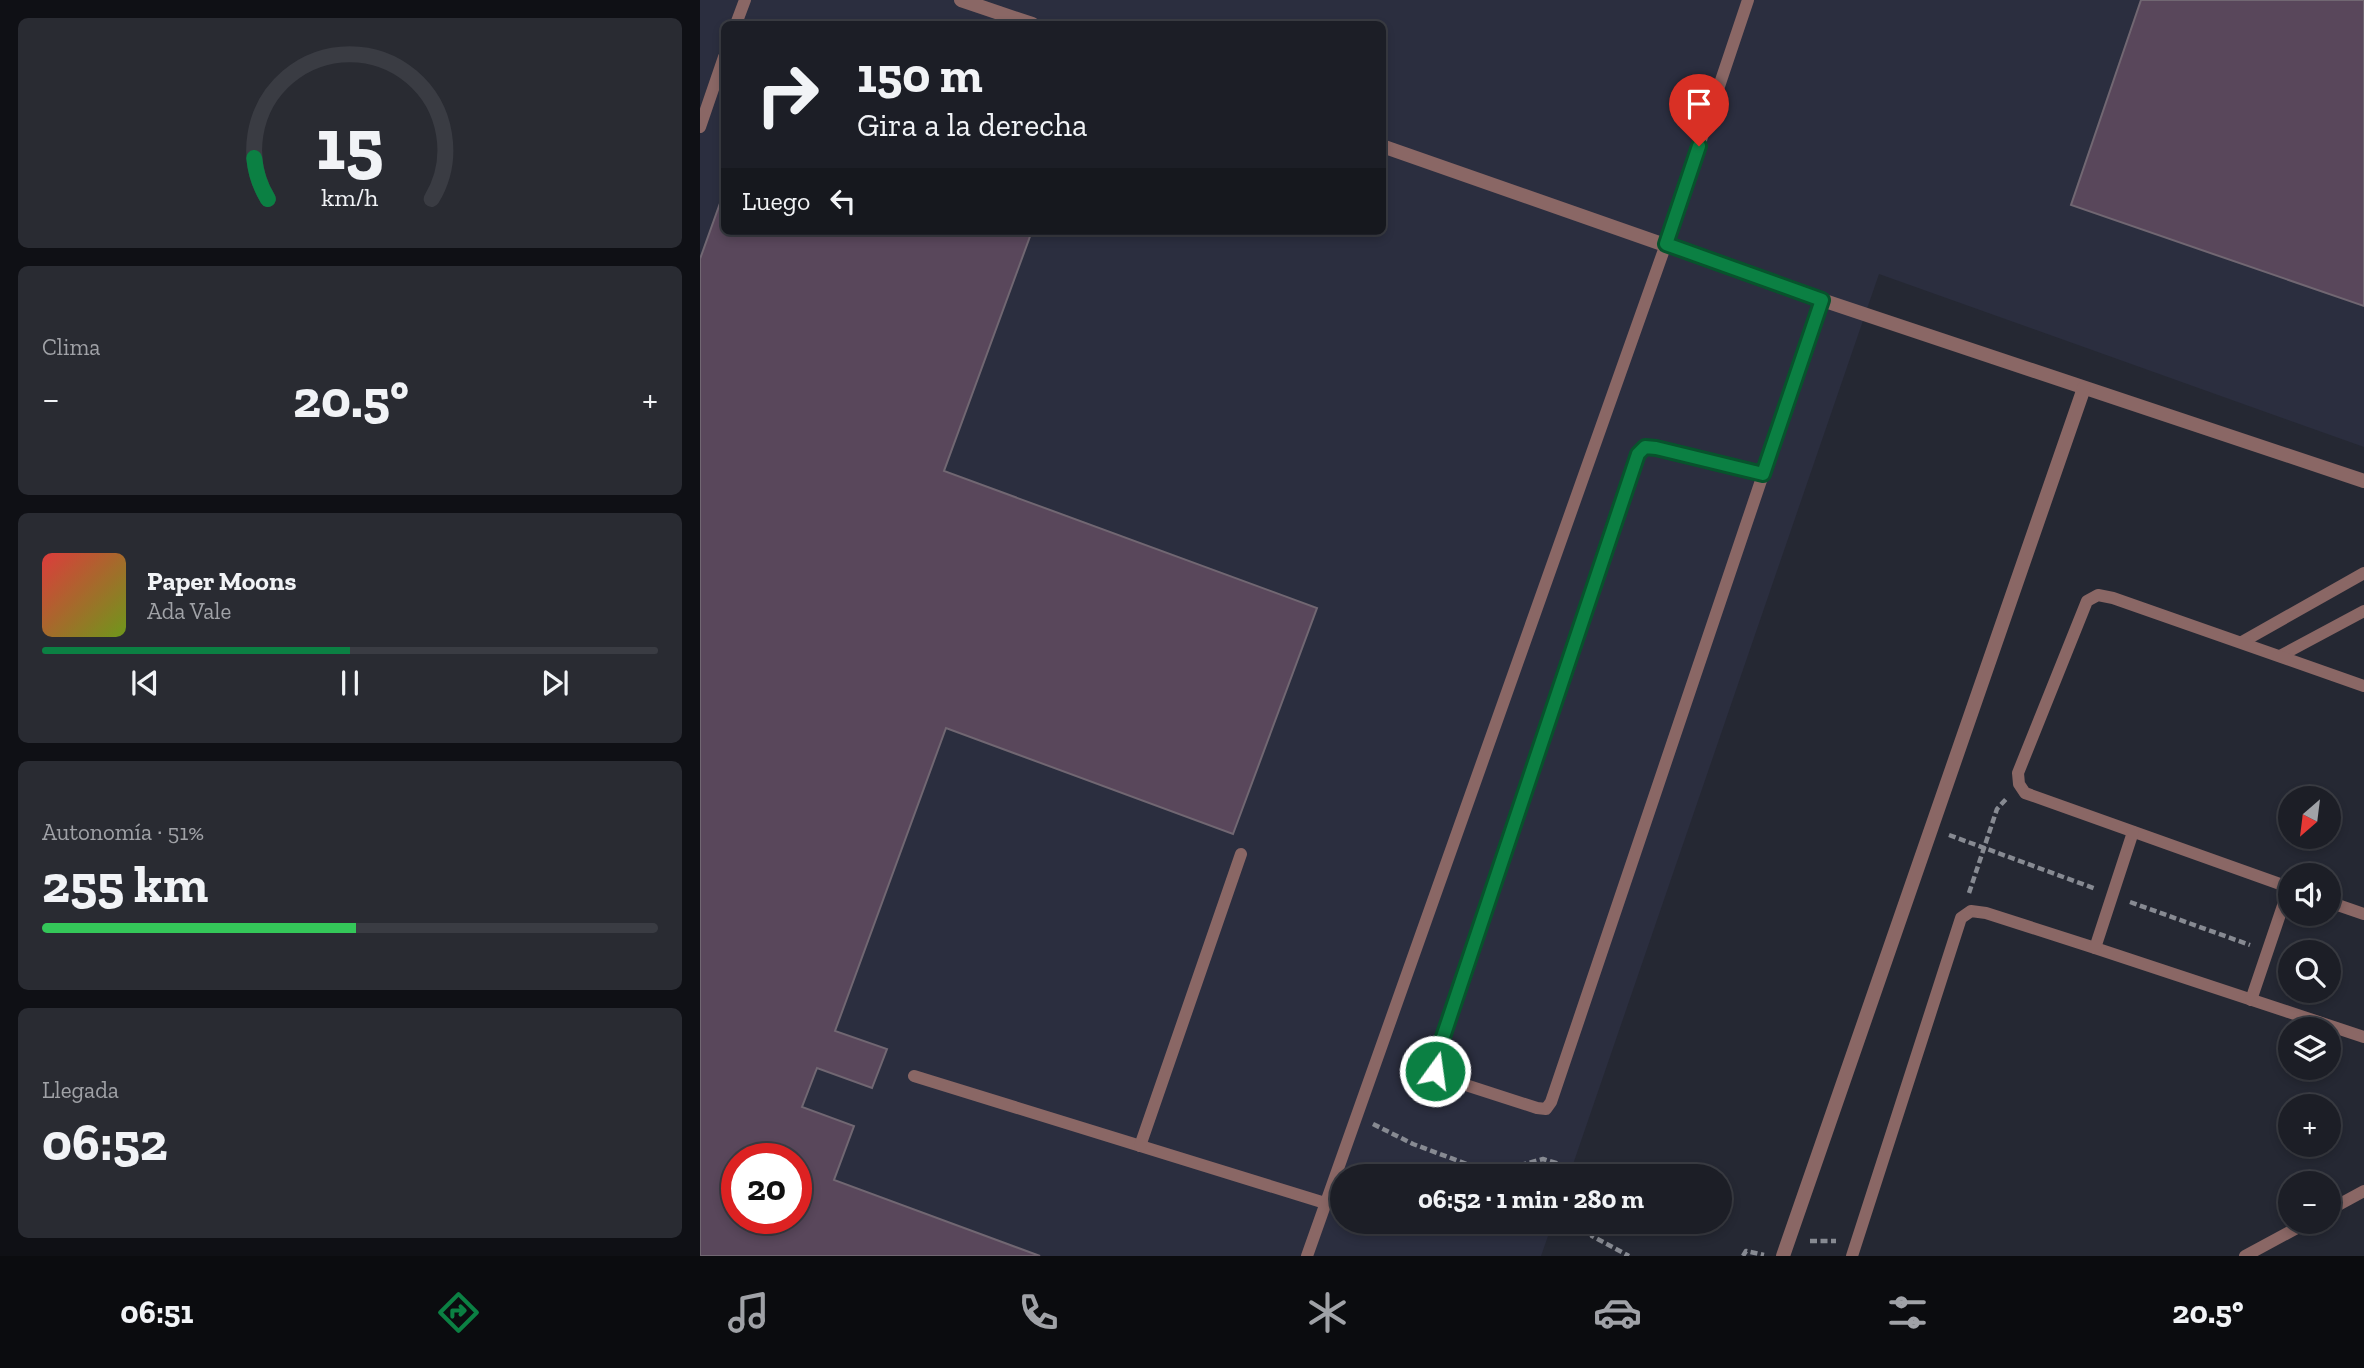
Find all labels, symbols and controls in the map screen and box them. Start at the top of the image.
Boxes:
text: 150 m [857,46,983,105]
icon: right [742,49,833,140]
pin [1669,74,1729,146]
icon: arrive [1680,85,1718,123]
text: 15 [316,100,384,188]
text: Gira a la derecha [857,106,1087,144]
text: km/h [321,182,379,212]
icon: left [824,182,862,220]
text: Luego [742,185,810,217]
text: Clima [42,333,100,361]
text: 20.5° [293,368,409,430]
text: − [42,376,60,422]
text: + [642,376,658,422]
text: Paper Moons [147,565,296,597]
text: Ada Vale [147,597,231,625]
icon: previous [126,664,164,702]
icon: pause [331,664,369,702]
icon: next [536,664,574,702]
north arrow [2278,786,2342,849]
map controls [2278,786,2341,1234]
text: Autonomía · 51% [42,818,204,846]
text: 255 km [42,853,208,915]
button: sound [2278,863,2341,926]
button: search [2278,940,2341,1003]
button: layers [2278,1017,2341,1080]
position arrow [1398,1034,1472,1108]
text: Llegada [42,1076,119,1104]
button: + [2278,1094,2341,1157]
text: 06:52 [42,1111,168,1173]
speed limit sign: 20 [721,1143,812,1234]
button: − [2278,1171,2341,1234]
text: 06:52 · 1 min · 280 m [1418,1183,1644,1215]
icon: directions [434,1288,483,1337]
icon: music [724,1288,773,1337]
icon: phone [1014,1288,1063,1337]
icon: climate [1303,1288,1352,1337]
icon: car [1593,1288,1642,1337]
icon: filters [1883,1288,1932,1337]
text: 06:51 [120,1293,194,1331]
text: 20.5° [2172,1293,2244,1331]

